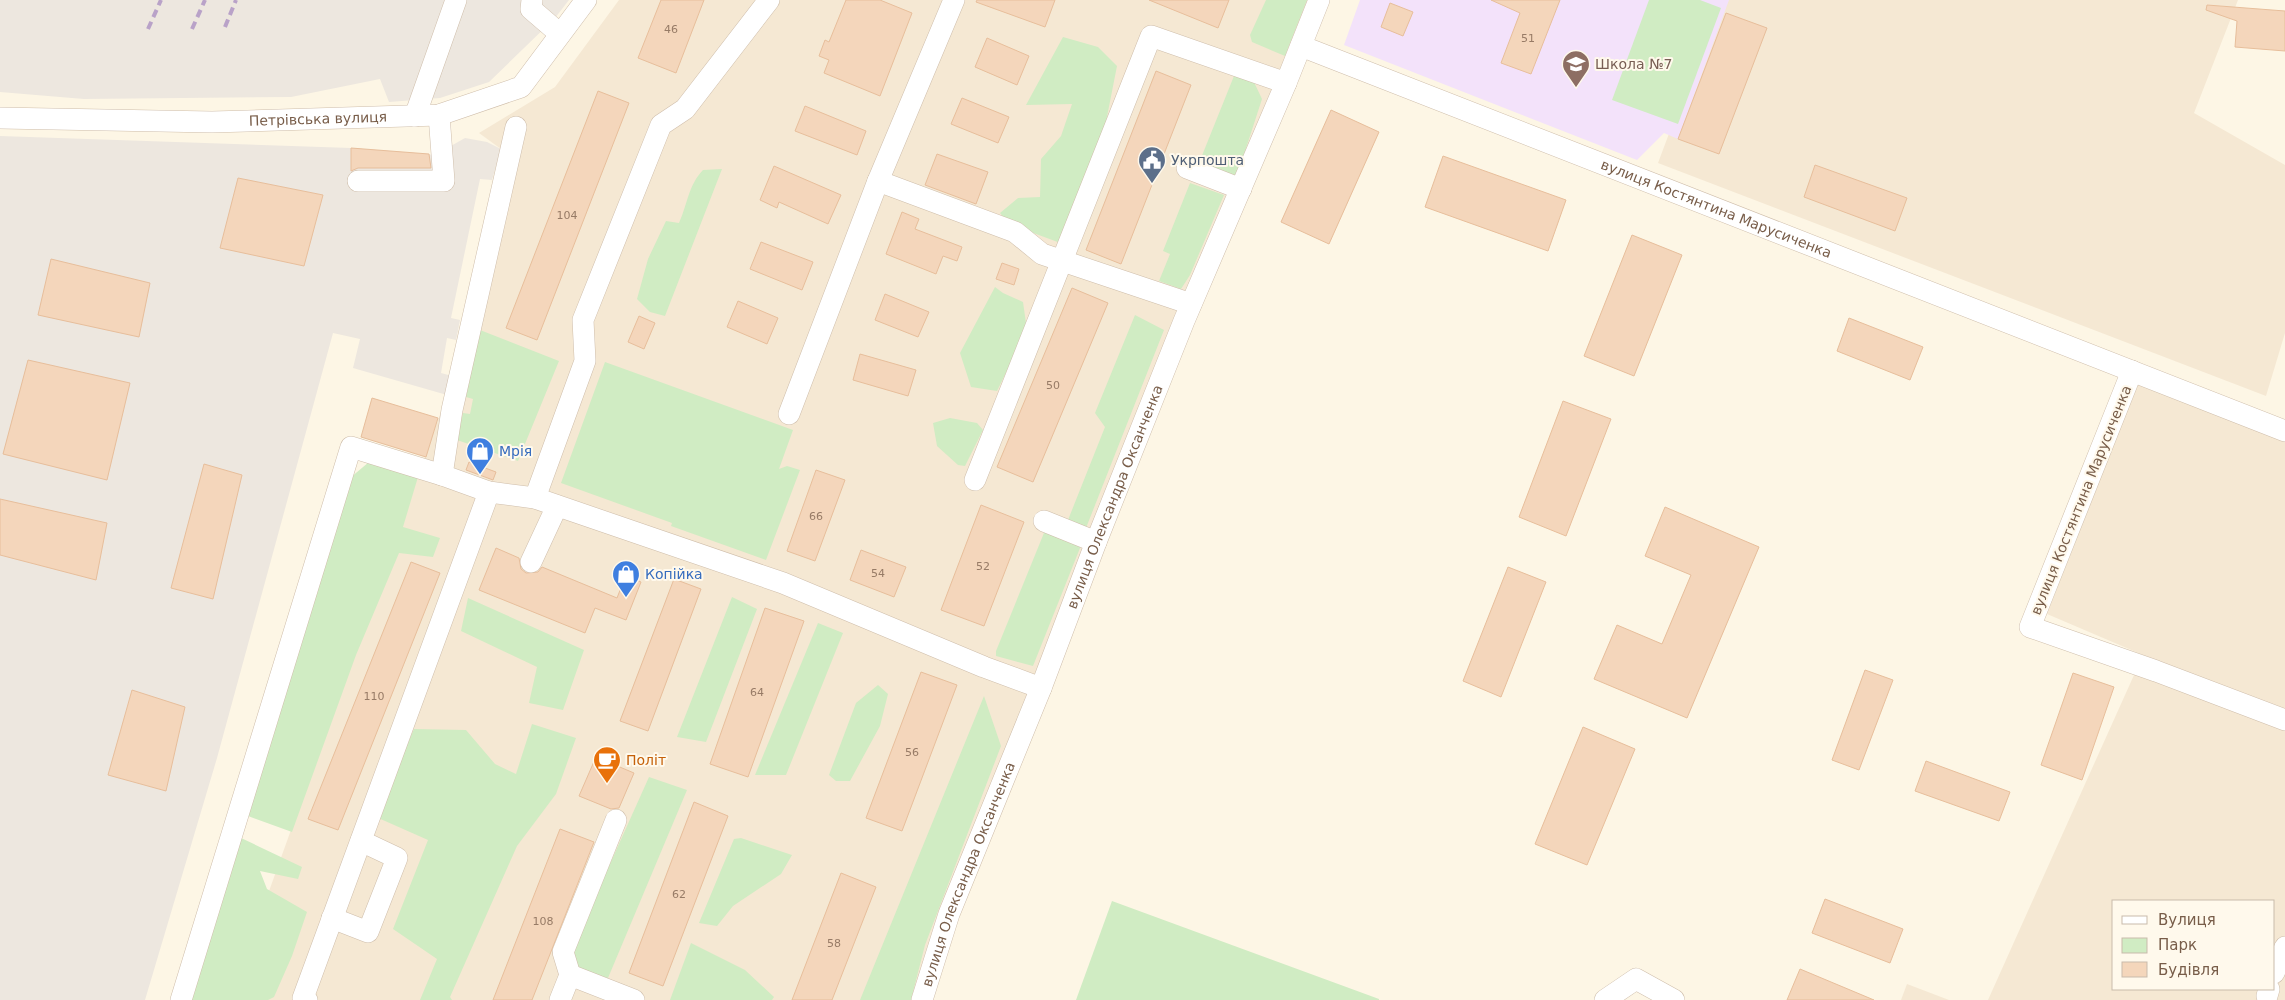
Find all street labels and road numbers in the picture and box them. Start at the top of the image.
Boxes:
street label: Петрівська вулиця [248,109,387,129]
street label: вулиця Костянтина Марусиченка [1599,156,1834,261]
street label: вулиця Олександра Оксанченка [1064,383,1166,611]
street label: вулиця Костянтина Марусиченка [2027,383,2135,617]
street label: вулиця Олександра Оксанченка [919,760,1018,989]

